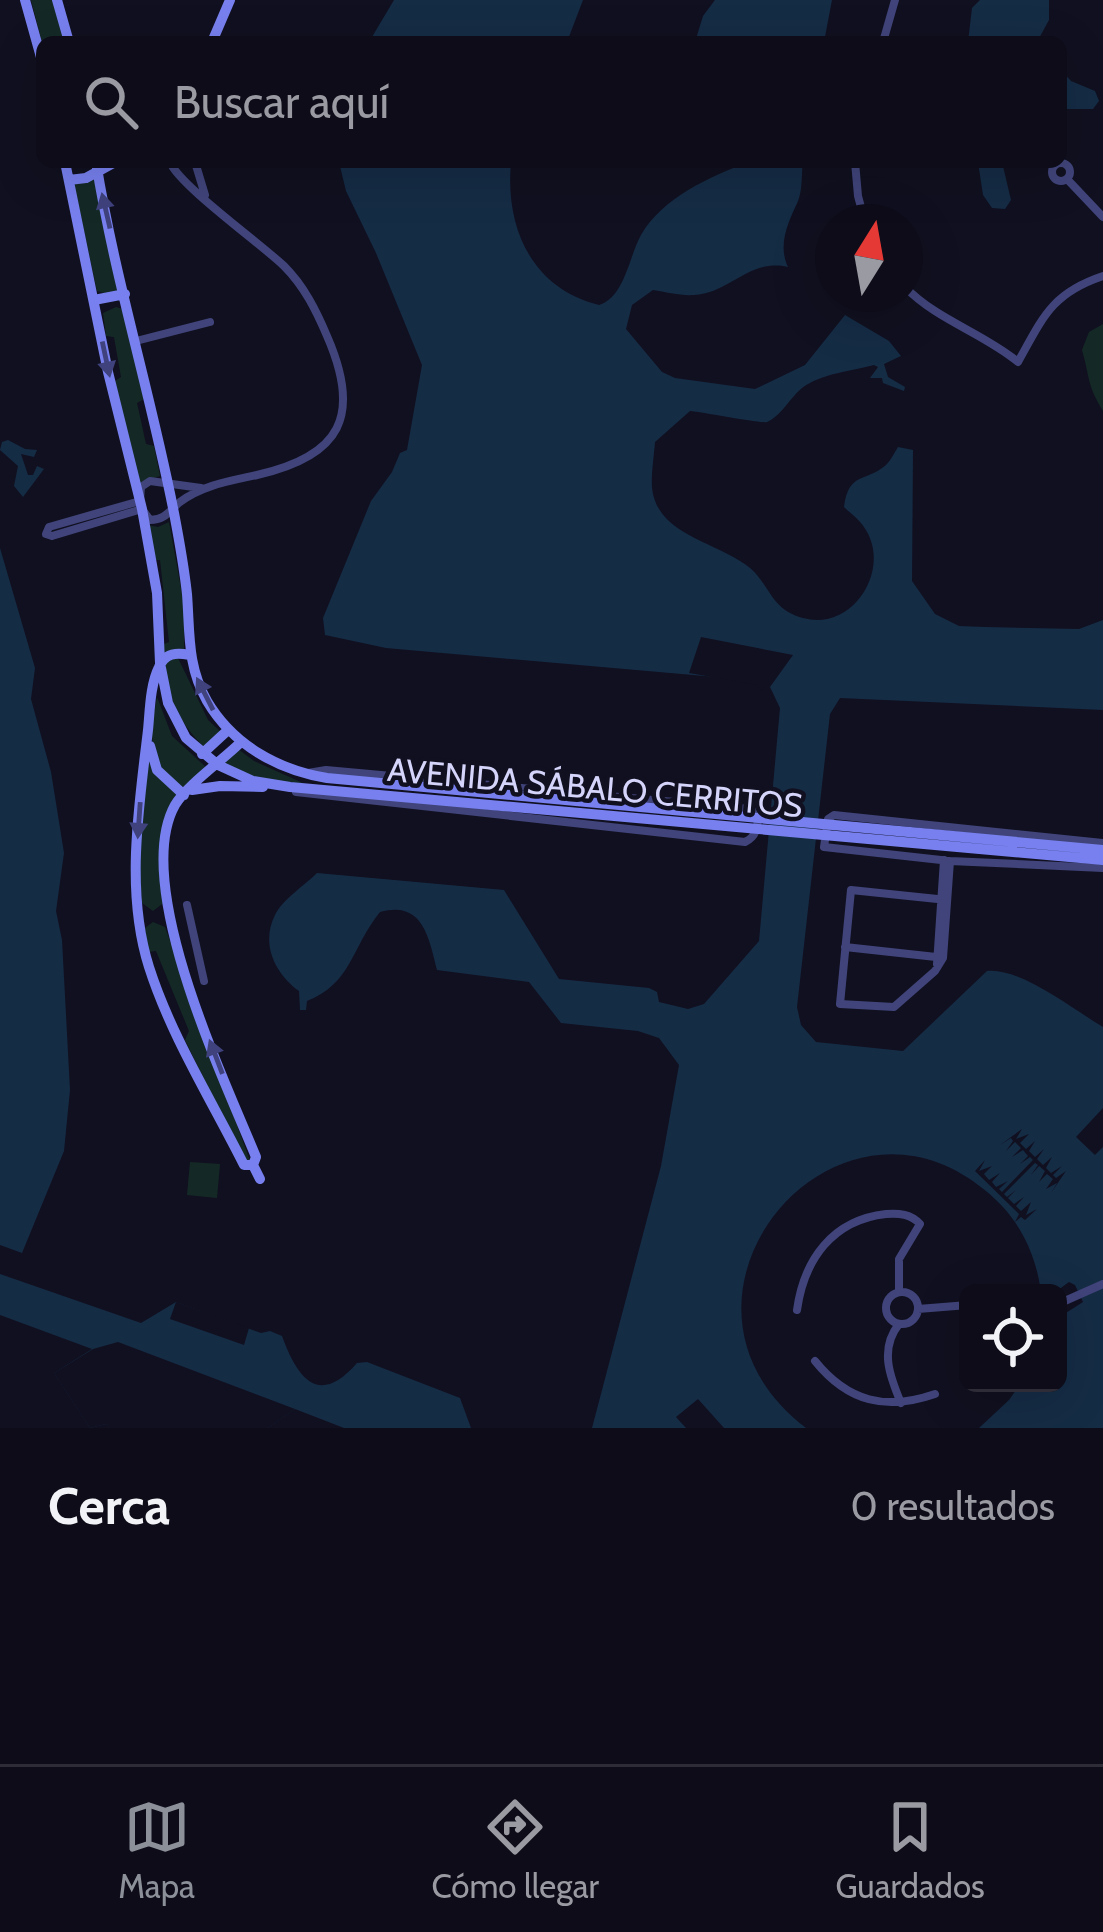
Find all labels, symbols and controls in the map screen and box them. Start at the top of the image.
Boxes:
search box [36,36,1067,168]
icon: search [78,69,144,135]
text: Buscar aquí [174,75,389,129]
one-way arrow [96,192,115,229]
north arrow [815,204,923,312]
one-way arrow [97,340,116,378]
one-way arrow [196,677,216,711]
street label: AVENIDA SÁBALO CERRITOS [386,749,804,825]
one-way arrow [129,802,148,840]
one-way arrow [205,1039,224,1075]
map controls [959,1284,1067,1392]
button: locate [959,1284,1067,1392]
text: Cerca [48,1475,170,1537]
text: 0 resultados [851,1482,1055,1530]
tab: Mapa [118,1794,195,1906]
tab: Cómo llegar [431,1794,599,1906]
tab: Guardados [835,1794,985,1906]

